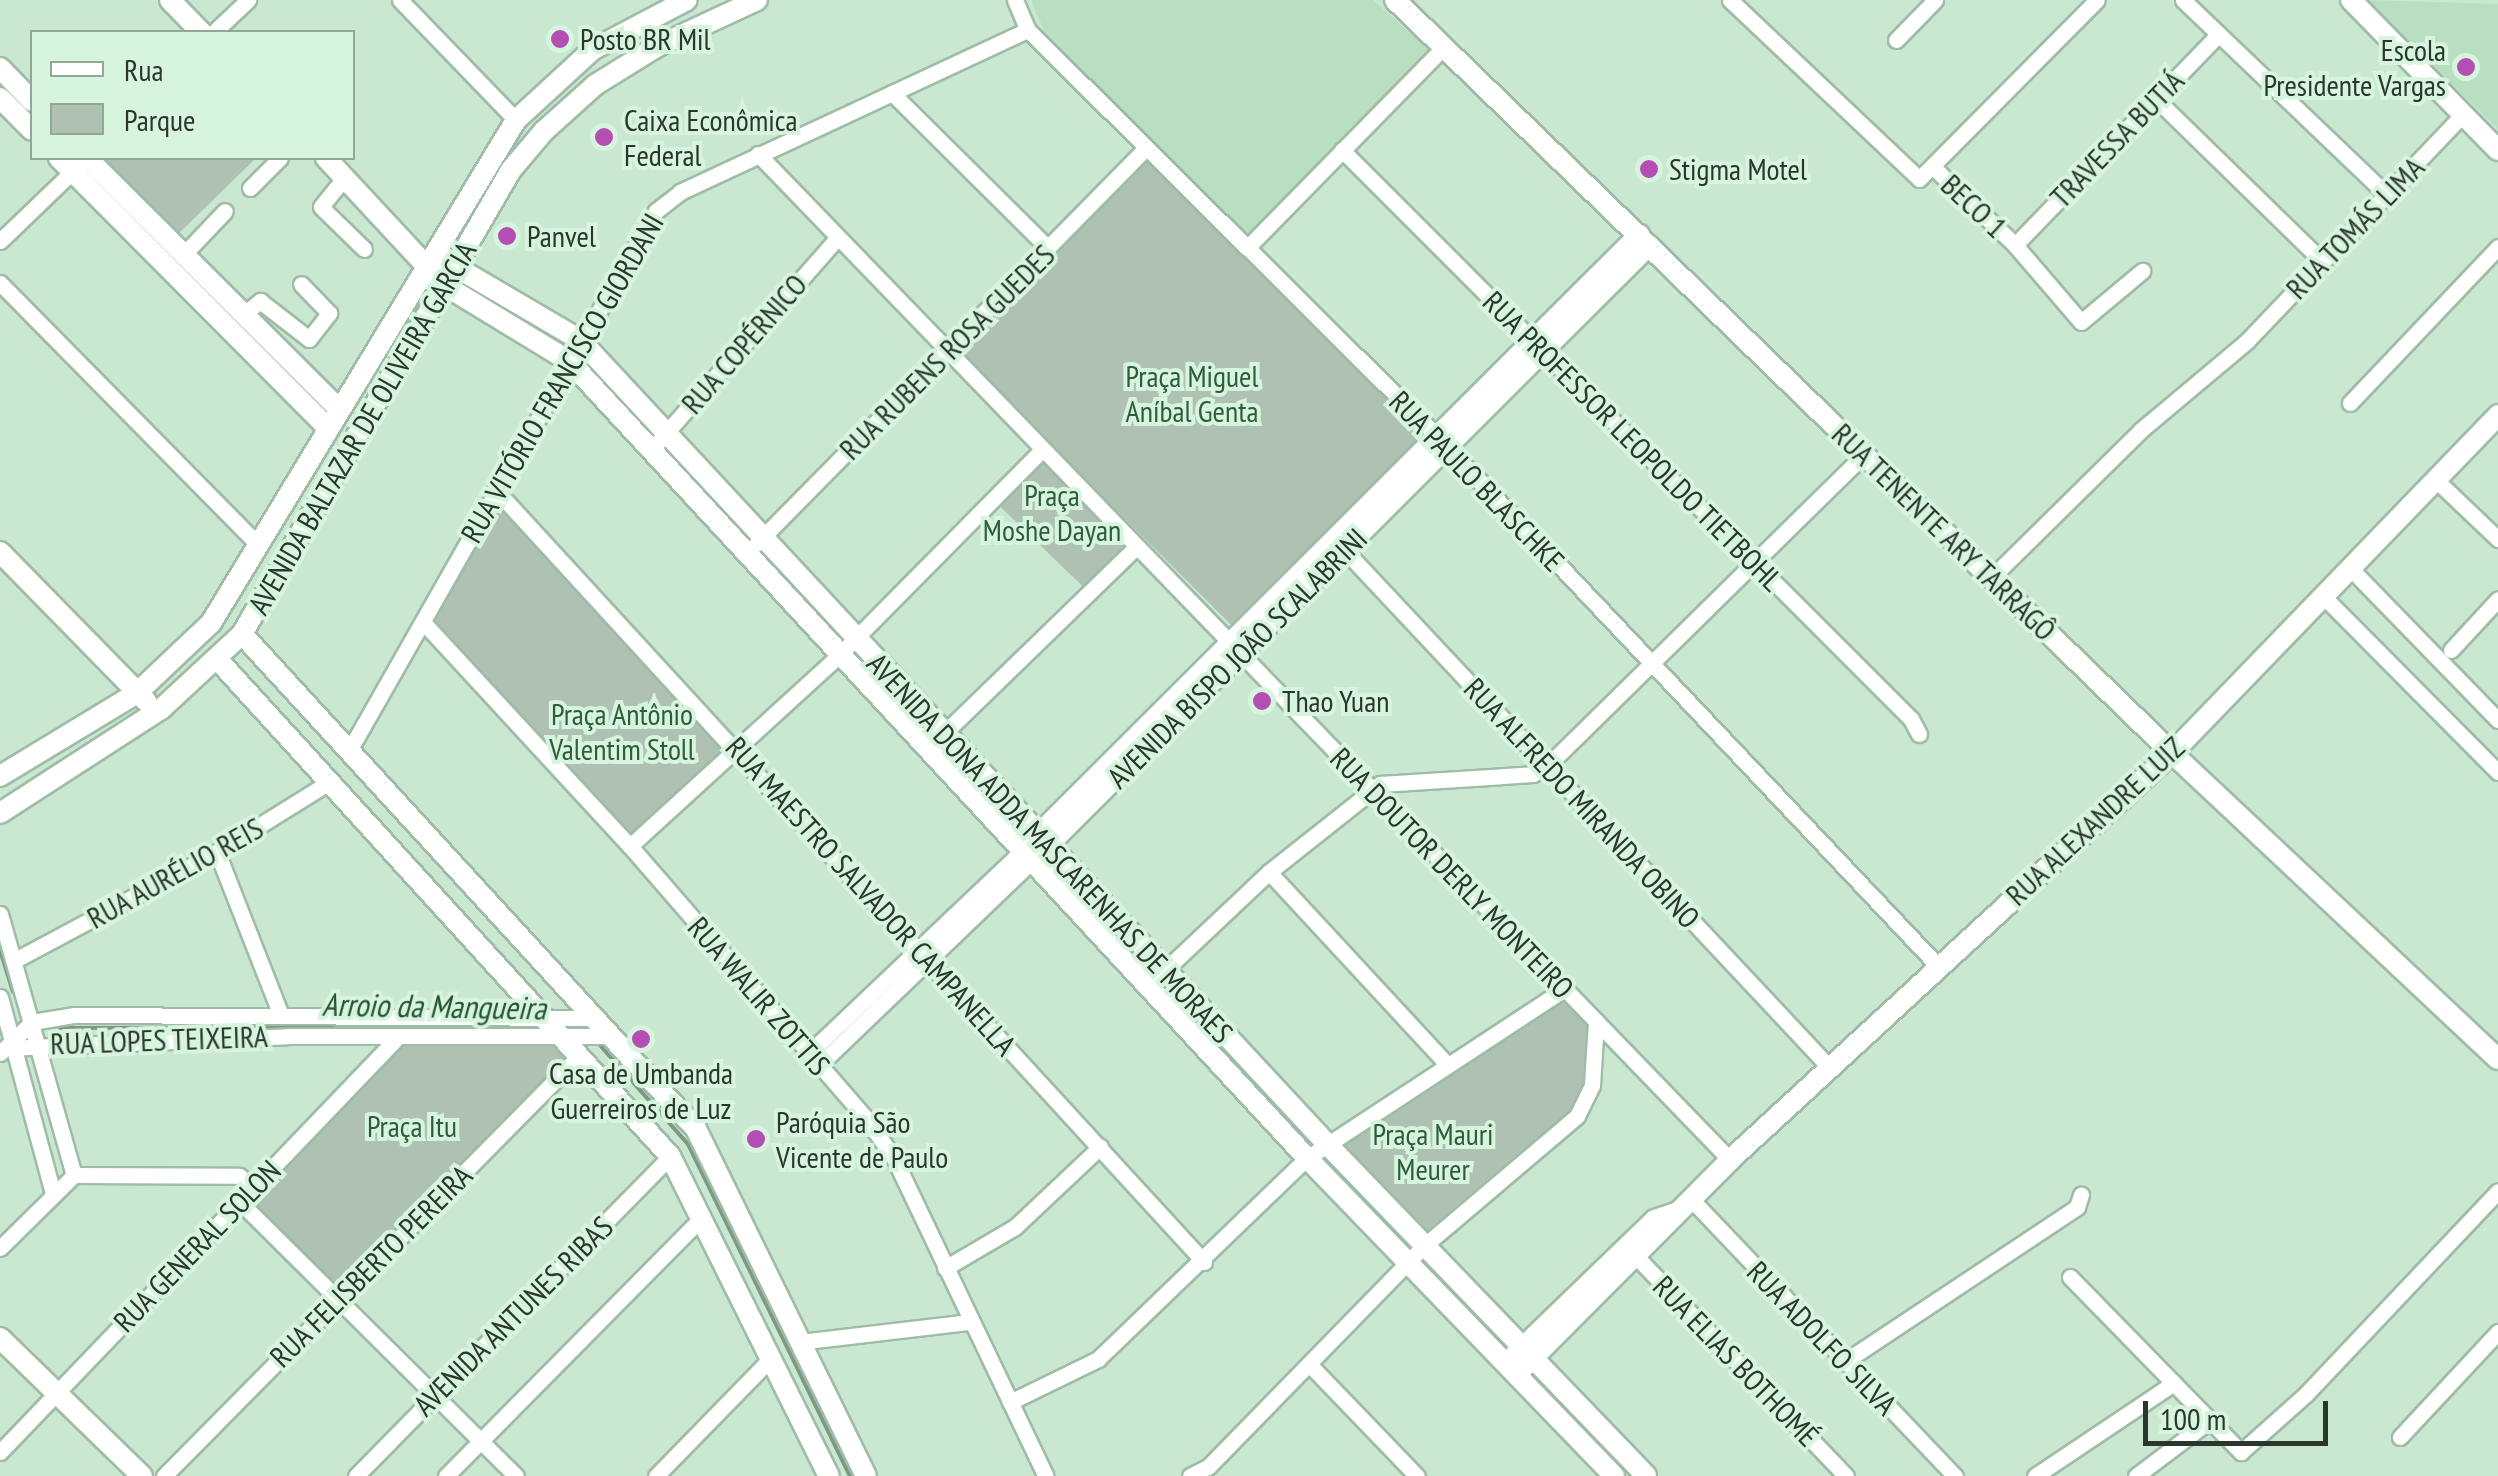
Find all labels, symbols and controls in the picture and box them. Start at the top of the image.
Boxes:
place label: Posto BR Mil [580,21,711,57]
marker: Posto BR Mil [549,28,571,50]
legend [30,30,355,160]
place label: Escola Presidente Vargas [2263,32,2446,102]
text: Rua [124,50,163,89]
marker: Escola Presidente Vargas [2455,56,2477,78]
street label: TRAVESSA BUTIÁ [2042,63,2192,215]
text: Parque [124,100,195,139]
place label: Caixa Econômica Federal [624,102,797,172]
marker: Caixa Econômica Federal [593,126,615,148]
street label: RUA TOMÁS LIMA [2278,149,2432,307]
place label: Stigma Motel [1669,151,1807,187]
marker: Stigma Motel [1638,158,1660,180]
street label: BECO 1 [1934,167,2014,245]
street label: RUA VITÓRIO FRANCISCO GIORDANI [453,206,671,550]
place label: Panvel [527,218,596,254]
marker: Panvel [496,225,518,247]
street label: AVENIDA BALTAZAR DE OLIVEIRA GARCIA [240,235,484,621]
street label: RUA RUBENS ROSA GUEDES [831,236,1063,468]
street label: RUA COPÉRNICO [673,267,815,421]
street label: RUA PROFESSOR LEOPOLDO TIETBOHL [1475,283,1791,599]
park label: Praça Miguel Aníbal Genta [1126,358,1258,428]
street label: RUA PAULO BLASCHKE [1382,383,1572,579]
street label: RUA TENENTE ARY TARRAGÔ [1823,415,2065,649]
park label: Praça Moshe Dayan [983,477,1121,548]
street label: AVENIDA BISPO JOÃO SCALABRINI [1099,520,1375,796]
street label: AVENIDA DONA ADDA MASCARENHAS DE MORAES [858,644,1242,1052]
street label: RUA ALFREDO MIRANDA OBINO [1456,670,1708,936]
place label: Thao Yuan [1282,683,1390,719]
marker: Thao Yuan [1251,690,1273,712]
park label: Praça Antônio Valentim Stoll [549,696,695,766]
street label: RUA MAESTRO SALVADOR CAMPANELLA [718,729,1024,1063]
street label: RUA ALEXANDRE LUIZ [1998,729,2192,913]
street label: RUA DOUTOR DERLY MONTEIRO [1322,740,1582,1006]
street label: RUA AURÉLIO REIS [80,809,270,937]
street label: RUA WALIR ZOTTIS [680,909,838,1083]
water label: Arroio da Mangueira [322,985,546,1027]
street label: RUA LOPES TEIXEIRA [49,1018,269,1062]
marker: Casa de Umbanda Guerreiros de Luz [630,1028,652,1050]
place label: Casa de Umbanda Guerreiros de Luz [549,1055,733,1126]
place label: Paróquia São Vicente de Paulo [776,1104,948,1174]
park label: Praça Itu [367,1108,457,1144]
park label: Praça Mauri Meurer [1373,1116,1493,1186]
marker: Paróquia São Vicente de Paulo [745,1128,767,1150]
street label: RUA GENERAL SOLON [105,1152,289,1340]
street label: RUA FELISBERTO PEREIRA [262,1157,480,1375]
street label: AVENIDA ANTUNES RIBAS [405,1208,621,1424]
street label: RUA ADOLFO SILVA [1739,1253,1905,1423]
street label: RUA ELIAS BOTHOMÉ [1645,1268,1827,1454]
scale bar [2148,1381,2333,1443]
text: 100 m [2160,1399,2226,1438]

